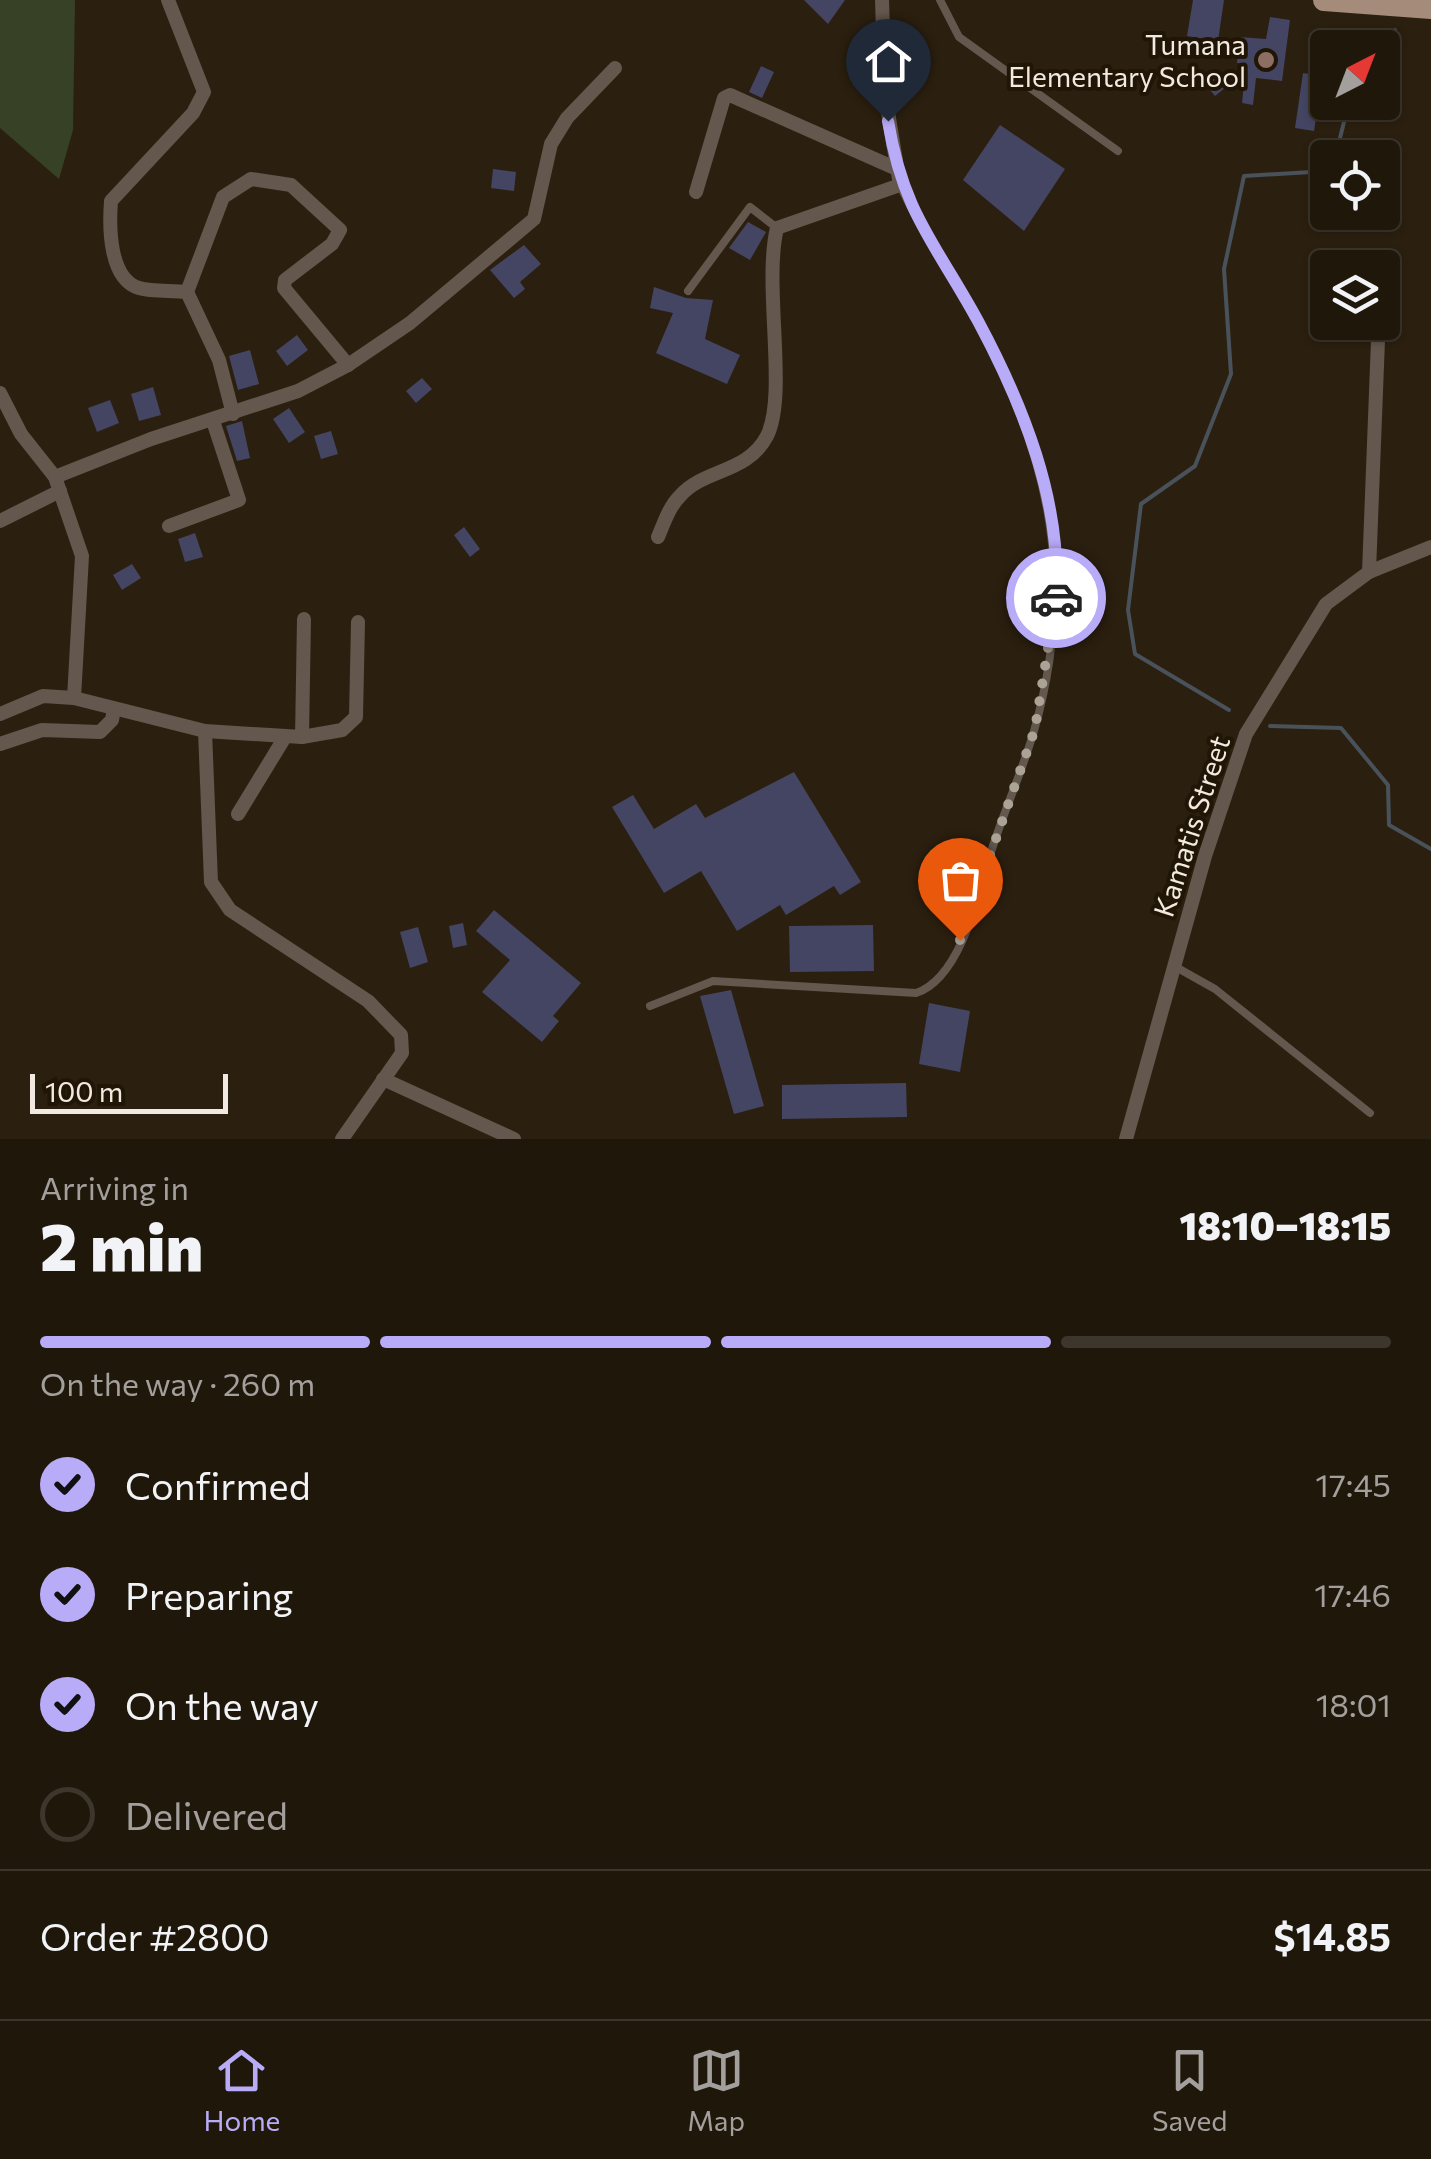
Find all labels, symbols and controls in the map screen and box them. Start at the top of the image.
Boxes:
pin [846,19,931,122]
place label: Tumana Elementary School [1008,27,1246,93]
north arrow [1310,30,1400,120]
map controls [1310,30,1400,340]
icon: home [861,34,916,89]
marker: Tumana Elementary School [1255,49,1277,71]
button: locate [1310,140,1400,230]
button: layers [1310,250,1400,340]
courier [1006,548,1106,648]
icon: car [1029,571,1084,626]
street label: Kamatis Street [1146,731,1236,921]
pin [918,838,1003,941]
icon: bag [933,853,988,908]
scale bar [30,1069,228,1114]
text: 100 m [45,1074,123,1108]
text: Arriving in [40,1167,189,1207]
text: 18:10–18:15 [1180,1201,1391,1248]
text: 2 min [40,1205,203,1284]
text: On the way · 260 m [40,1363,315,1403]
icon: check [40,1457,95,1512]
text: Confirmed [125,1461,311,1508]
text: 17:45 [1315,1464,1391,1504]
icon: check [40,1567,95,1622]
text: Preparing [125,1571,293,1618]
text: 17:46 [1314,1574,1391,1614]
icon: check [40,1677,95,1732]
text: On the way [125,1681,319,1728]
text: 18:01 [1316,1684,1391,1724]
text: Delivered [125,1791,288,1838]
text: Order #2800 [40,1912,270,1959]
text: $14.85 [1274,1912,1391,1959]
tab: Home [203,2043,280,2137]
tab: Map [687,2043,745,2137]
tab: Saved [1152,2043,1228,2137]

